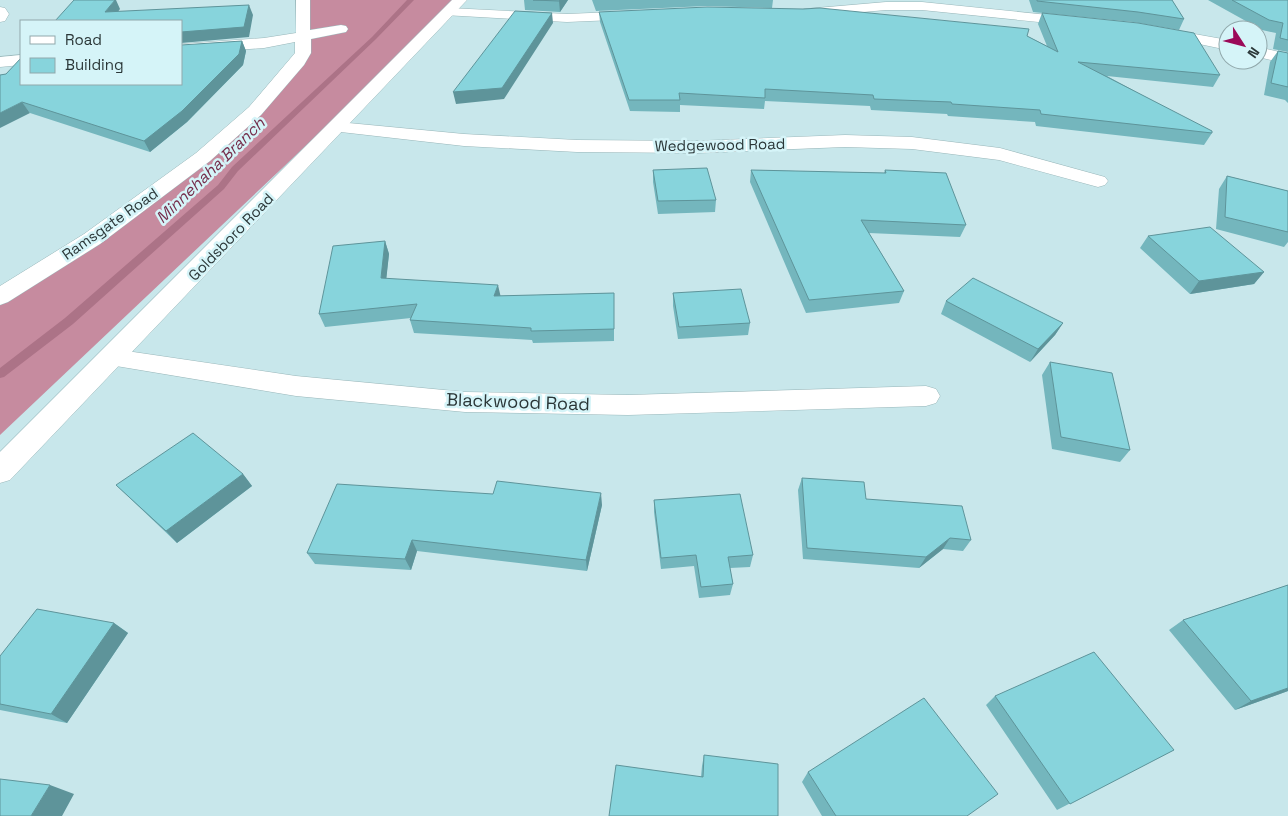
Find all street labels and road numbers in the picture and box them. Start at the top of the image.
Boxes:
street label: Wedgewood Road [655,134,785,155]
street label: Ramsgate Road [58,183,161,264]
street label: Goldsboro Road [184,189,277,284]
street label: Blackwood Road [446,387,590,416]

